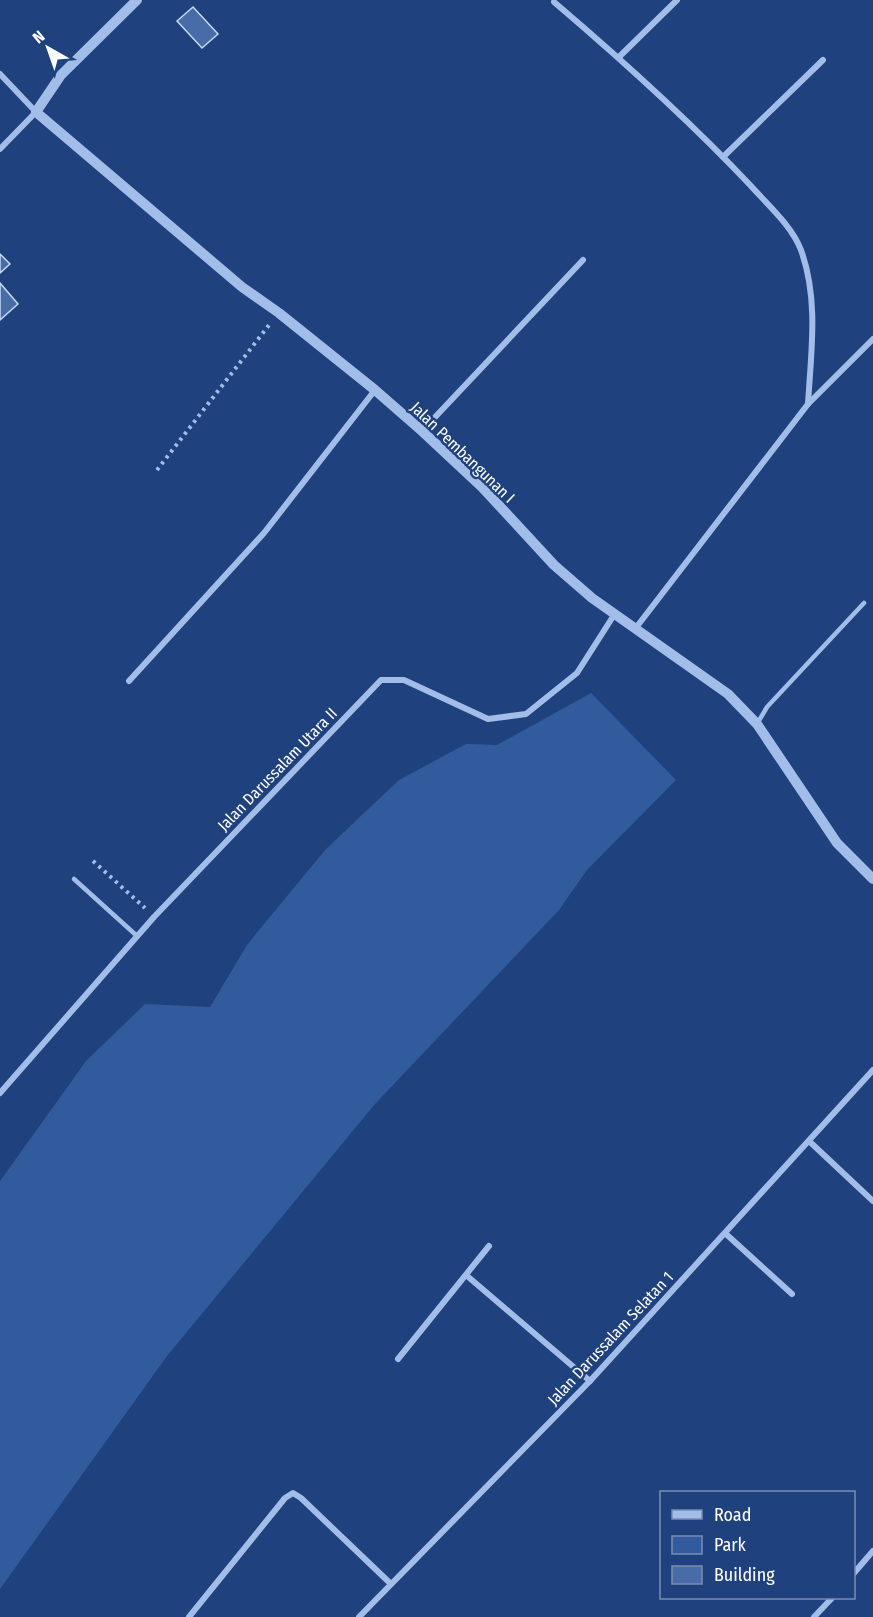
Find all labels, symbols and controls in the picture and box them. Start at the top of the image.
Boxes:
north arrow [18,18,78,78]
text: N [29,27,48,47]
street label: Jalan Pembangunan I [407,398,519,507]
street label: Jalan Darussalam Utara II [214,704,341,835]
street label: Jalan Darussalam Selatan 1 [544,1268,677,1409]
legend [660,1491,855,1599]
text: Road [714,1504,751,1526]
text: Park [714,1534,747,1556]
text: Building [714,1564,775,1586]

